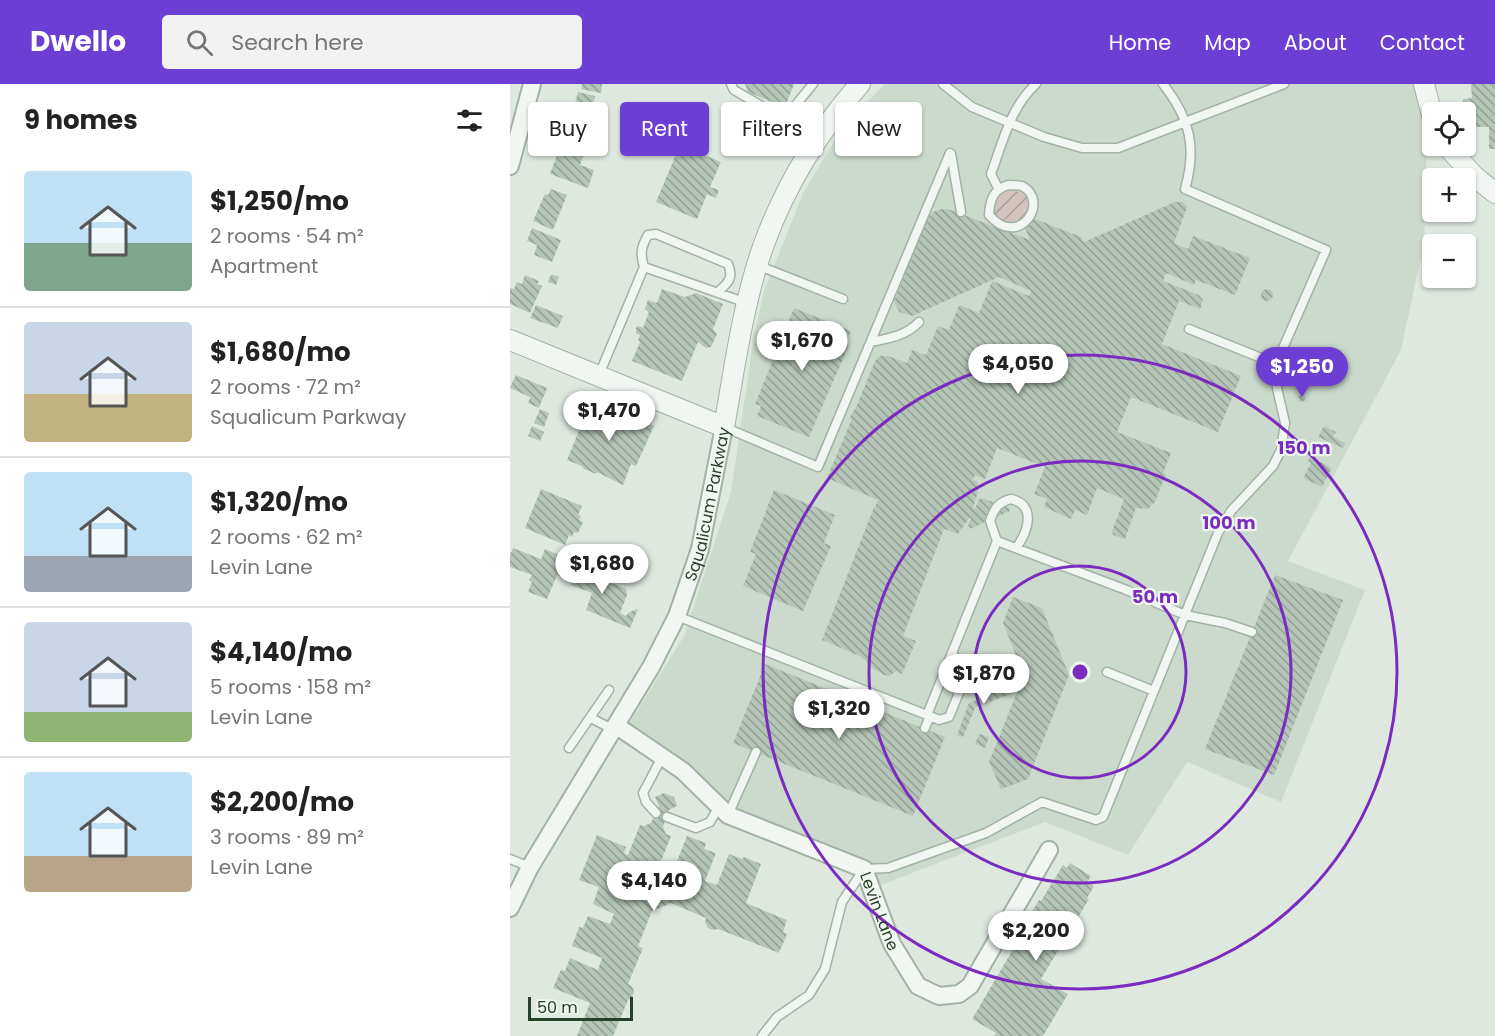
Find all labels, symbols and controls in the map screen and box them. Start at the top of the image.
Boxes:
search box [162,15,582,69]
text: Dwello [30,22,126,61]
icon: search [183,26,216,59]
text: Search here [231,27,364,58]
text: Home [1109,28,1171,57]
text: Map [1204,28,1251,57]
text: About [1284,28,1347,57]
text: Contact [1380,28,1465,57]
text: 9 homes [24,102,138,138]
chip: Buy [528,102,608,156]
chip: Rent [620,102,709,156]
chip: Filters [721,102,823,156]
chip: New [835,102,922,156]
map controls [1422,102,1476,288]
button: locate [1422,102,1476,156]
icon: filters [453,104,486,137]
button: + [1422,168,1476,222]
text: $1,250/mo [210,183,349,219]
icon: home [72,195,144,267]
text: 2 rooms · 54 m² [210,222,364,250]
button: − [1422,234,1476,288]
text: Apartment [210,252,318,280]
pin: $1,670 [753,321,851,372]
text: $1,670 [771,326,833,354]
text: $1,680/mo [210,334,351,370]
pin: $4,050 [969,344,1067,395]
icon: home [72,346,144,418]
pin: $1,250 [1253,347,1351,398]
text: $4,050 [982,349,1054,377]
text: $1,250 [1270,352,1334,380]
text: 2 rooms · 72 m² [210,373,361,401]
pin: $1,470 [560,391,658,442]
text: $1,470 [577,396,641,424]
text: Squalicum Parkway [210,403,406,431]
street label: Squalicum Parkway [679,425,736,584]
text: 150 m [1277,435,1331,460]
text: $1,320/mo [210,484,348,520]
icon: home [72,496,144,568]
text: 100 m [1202,510,1256,535]
text: 2 rooms · 62 m² [210,523,363,551]
pin: $1,680 [553,544,651,595]
text: $1,680 [569,549,635,577]
text: Levin Lane [210,553,313,581]
text: 50 m [1132,584,1178,609]
text: $4,140/mo [210,634,352,670]
icon: home [72,646,144,718]
pin: $1,870 [935,654,1033,705]
text: $1,870 [952,659,1016,687]
centre of rings [1070,662,1090,682]
text: 5 rooms · 158 m² [210,673,371,701]
pin: $1,320 [790,689,888,740]
text: $1,320 [808,694,870,722]
text: Levin Lane [210,703,313,731]
text: $2,200/mo [210,784,354,820]
icon: home [72,796,144,868]
text: 3 rooms · 89 m² [210,823,364,851]
text: Levin Lane [210,853,313,881]
pin: $4,140 [605,861,703,912]
text: $4,140 [621,866,687,894]
street label: Levin Lane [854,869,905,955]
pin: $2,200 [987,911,1085,962]
text: $2,200 [1002,916,1070,944]
scale bar [528,994,633,1022]
text: 50 m [537,996,578,1019]

